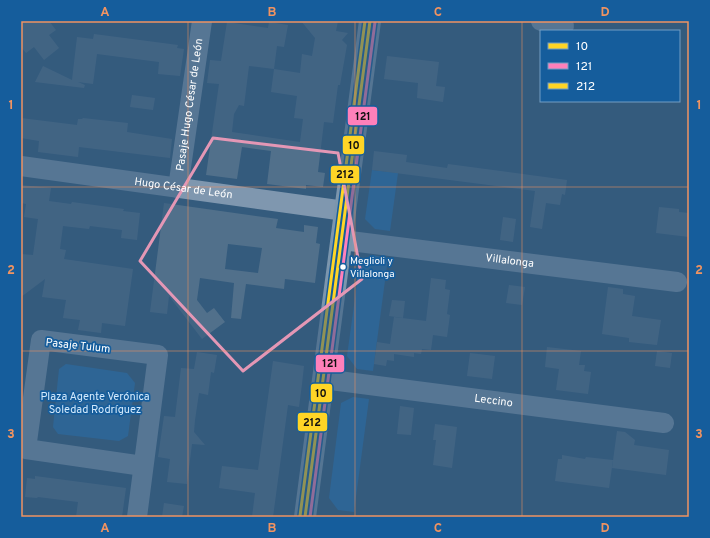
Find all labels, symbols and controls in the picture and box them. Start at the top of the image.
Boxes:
text: A [100,5,110,21]
text: B [268,5,277,21]
text: C [434,5,442,21]
text: D [600,5,610,21]
legend [540,30,680,102]
street label: Pasaje Hugo César de León [173,38,206,172]
text: 10 [576,39,588,55]
text: 121 [576,59,592,75]
text: 212 [576,79,595,95]
text: 1 [8,98,14,114]
text: 1 [696,98,702,114]
line badge: 121 [347,106,378,126]
text: 121 [355,110,371,124]
line badge: 10 [342,135,365,155]
text: 10 [348,139,360,153]
line badge: 212 [330,165,360,184]
text: 212 [336,168,354,182]
street label: Hugo César de León [133,175,233,202]
street label: Villalonga [485,251,535,271]
place label: Meglioli y Villalonga [350,255,394,281]
marker: Meglioli y Villalonga [338,262,348,272]
text: 2 [7,263,15,279]
text: 2 [695,263,703,279]
street label: Pasaje Tulum [45,336,111,356]
line badge: 121 [315,354,345,373]
text: 121 [322,357,338,371]
line badge: 10 [310,383,333,403]
text: 10 [315,387,327,401]
park label: Plaza Agente Verónica Soledad Rodríguez [40,390,150,417]
street label: Leccino [474,392,514,410]
line badge: 212 [297,412,328,432]
text: 212 [303,416,321,430]
text: 3 [7,427,15,443]
text: 3 [695,427,703,443]
text: A [100,521,110,537]
text: B [268,521,277,537]
text: C [434,521,442,537]
text: D [600,521,610,537]

